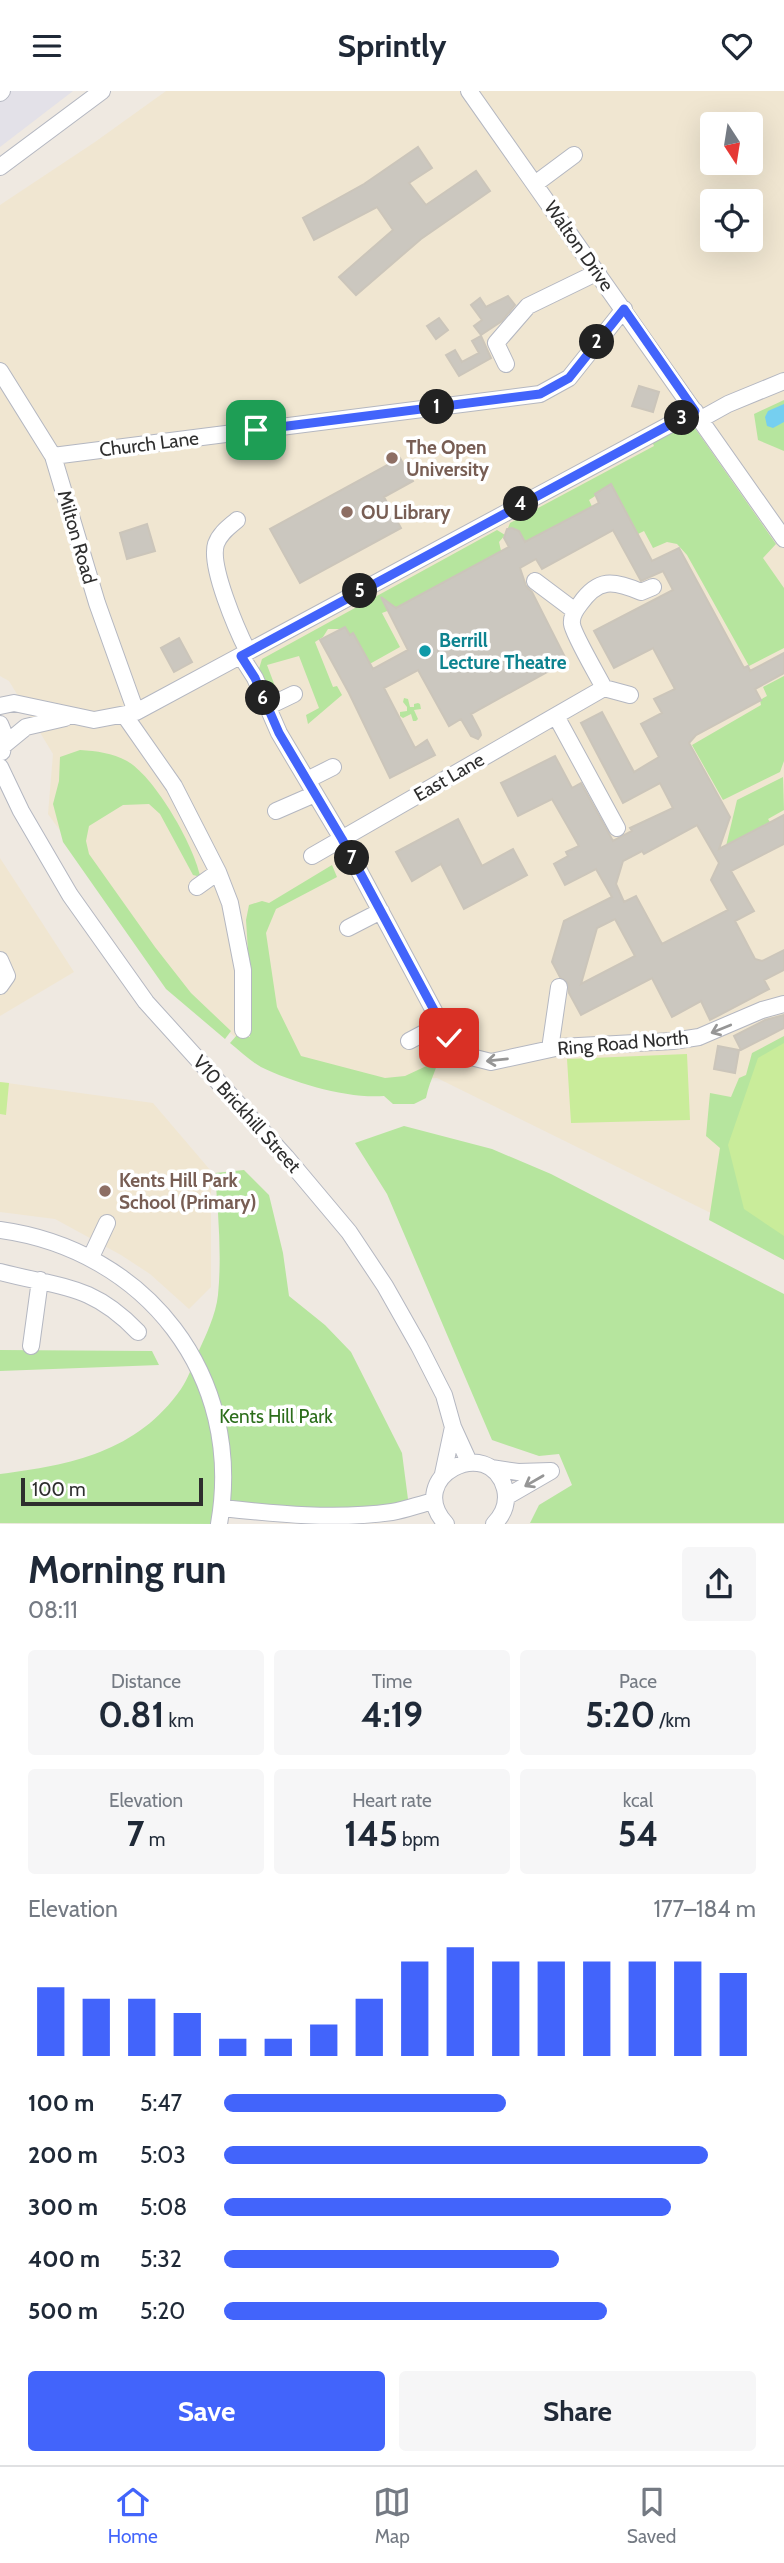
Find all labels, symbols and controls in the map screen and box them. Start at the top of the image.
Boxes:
text: Sprintly [338,26,446,65]
icon: menu [28,27,66,65]
icon: heart [718,27,756,65]
north arrow [700,112,763,175]
map controls [700,112,763,252]
button: locate [700,189,763,252]
street label: Walton Drive [539,196,619,296]
pin: 2 [580,324,614,359]
text: 2 [591,330,602,353]
pin: 1 [420,389,454,425]
text: 1 [433,395,440,418]
pin [226,400,286,460]
pin: 3 [664,401,700,435]
text: 3 [676,406,687,429]
icon: arrive [237,411,275,449]
street label: Church Lane [98,426,200,462]
place label: The Open University [406,436,490,481]
marker: The Open University [384,450,400,466]
street label: Milton Road [53,487,101,587]
pin: 4 [504,487,538,521]
text: 4 [515,492,526,515]
place label: OU Library [361,501,451,524]
marker: OU Library [339,504,355,520]
pin: 5 [342,573,378,609]
text: 5 [354,579,365,602]
place label: Berrill Lecture Theatre [439,629,567,674]
marker: Berrill Lecture Theatre [417,643,433,659]
pin: 6 [246,681,280,715]
text: 6 [257,686,268,709]
street label: East Lane [410,748,488,806]
pin: 7 [334,841,370,875]
text: 7 [347,846,356,869]
pin [419,1008,479,1068]
icon: check [430,1019,468,1057]
one-way arrow [710,1023,732,1036]
street label: Ring Road North [557,1026,689,1060]
street label: V10 Brickhill Street [188,1051,306,1178]
one-way arrow [486,1054,509,1067]
place label: Kents Hill Park School (Primary) [119,1169,256,1214]
marker: Kents Hill Park School (Primary) [97,1183,113,1199]
park label: Kents Hill Park [219,1405,333,1428]
one-way arrow [524,1474,544,1488]
scale bar [21,1475,203,1506]
text: 100 m [32,1478,86,1501]
text: Morning run [28,1546,227,1593]
button: share [682,1547,756,1621]
text: 08:11 [28,1596,78,1624]
text: Distance [111,1670,181,1693]
text: Time [372,1670,412,1693]
text: Pace [619,1670,657,1693]
text: 0.81 [98,1693,164,1736]
text: 4:19 [361,1693,423,1736]
text: 5:20 [585,1693,655,1736]
text: km [164,1709,194,1732]
text: /km [655,1709,691,1732]
text: Elevation [109,1789,183,1812]
text: Heart rate [352,1789,432,1812]
text: kcal [623,1789,653,1812]
text: 7 [127,1812,144,1855]
text: 145 [344,1812,398,1855]
text: 54 [618,1812,658,1855]
text: m [144,1828,165,1851]
text: bpm [398,1828,440,1851]
text: Elevation [28,1895,118,1923]
text: 177–184 m [654,1895,756,1923]
text: 100 m [28,2089,94,2117]
text: 5:47 [140,2089,182,2117]
text: 200 m [28,2141,98,2169]
text: 5:03 [140,2141,186,2169]
text: 300 m [28,2193,98,2221]
text: 5:08 [140,2193,187,2221]
text: 400 m [28,2245,100,2273]
text: 5:32 [140,2245,182,2273]
text: 500 m [28,2297,98,2325]
text: 5:20 [140,2297,185,2325]
button: Save [28,2371,385,2451]
button: Share [399,2371,756,2451]
tab: Home [108,2483,158,2548]
tab: Map [373,2483,411,2548]
tab: Saved [627,2483,676,2548]

